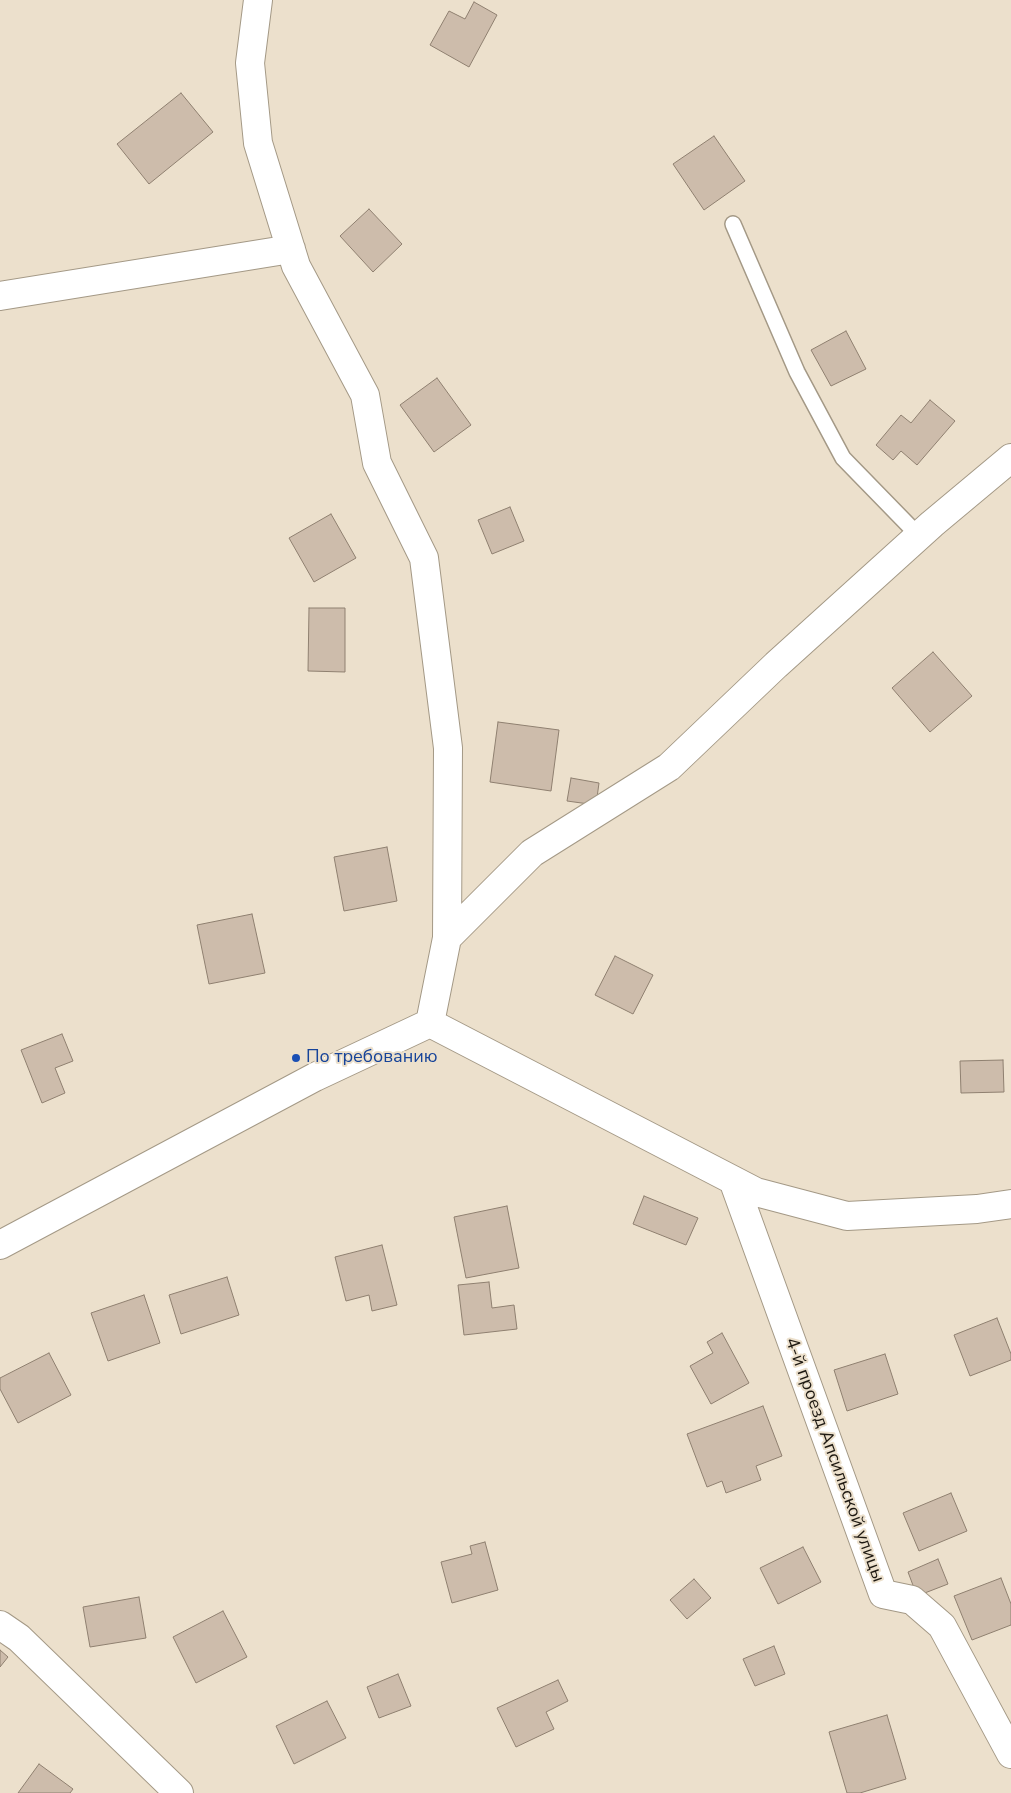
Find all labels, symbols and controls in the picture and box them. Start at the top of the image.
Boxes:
place label: По требованию [306,1047,438,1069]
marker: По требованию [290,1052,302,1064]
street label: 4-й проезд Апсильской улицы [780,1335,888,1585]

